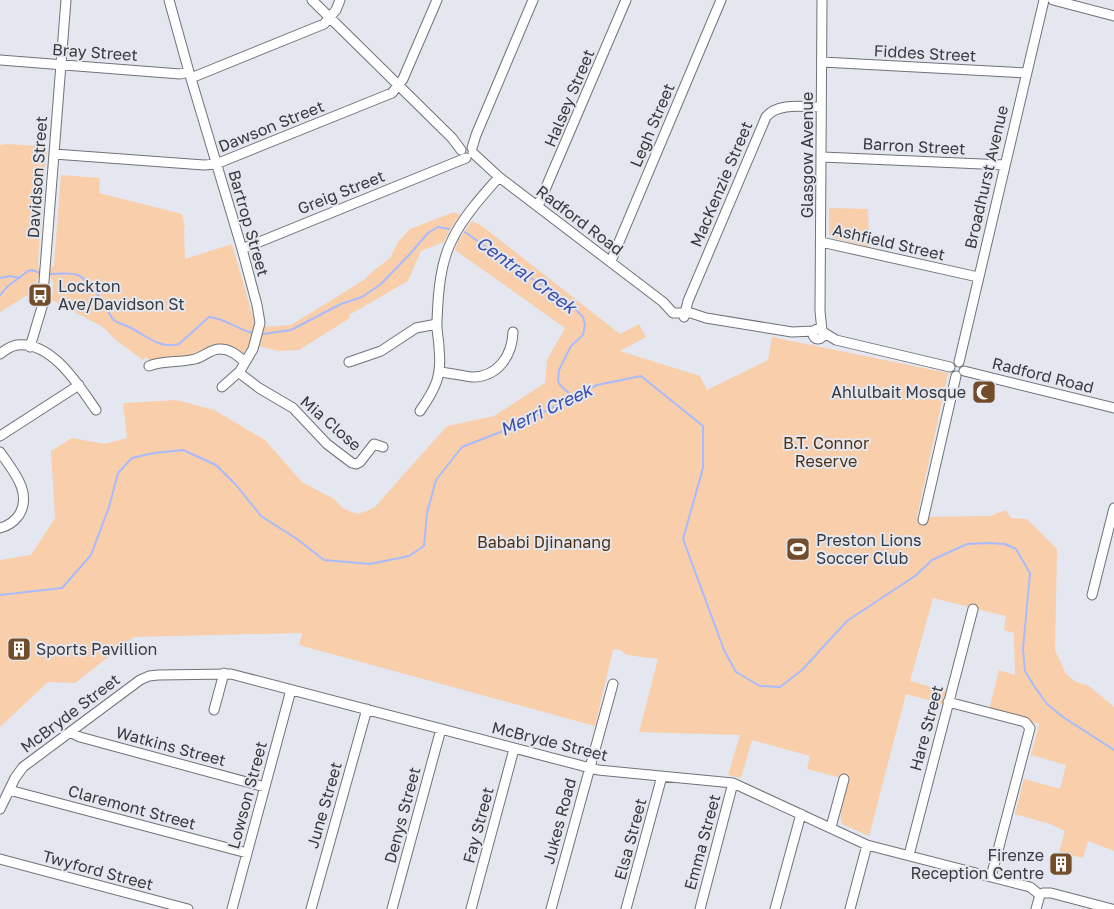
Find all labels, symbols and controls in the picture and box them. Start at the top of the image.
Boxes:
street label: Bray Street [51,39,139,65]
street label: Fiddes Street [873,40,977,66]
street label: Halsey Street [539,46,599,150]
street label: Legh Street [625,80,679,170]
street label: Glasgow Avenue [797,92,817,218]
street label: Dawson Street [215,96,327,156]
street label: Broadhurst Avenue [960,103,1012,251]
street label: Davidson Street [23,115,51,239]
street label: MacKenzie Street [686,118,756,250]
street label: Barron Street [862,133,966,159]
street label: Greig Street [295,165,387,219]
street label: Bartrop Street [224,168,274,278]
street label: Radford Road [532,181,628,259]
street label: Ashfield Street [831,219,947,265]
water label: Central Creek [472,231,582,319]
place label: Lockton Ave/Davidson St [58,276,185,314]
bus stop icon: Lockton Ave/Davidson St [27,282,53,308]
street label: Radford Road [990,353,1096,397]
water label: Merri Creek [496,377,597,440]
mosque icon: Ahlulbait Mosque [971,379,997,405]
place label: Ahlulbait Mosque [831,382,966,402]
street label: Mia Close [296,391,366,455]
park label: B.T. Connor Reserve [783,433,869,471]
place label: Preston Lions Soccer Club [816,530,922,568]
park label: Bababi Djinanang [477,532,611,552]
sports icon: Preston Lions Soccer Club [785,536,811,562]
building icon: Sports Pavillion [6,636,32,662]
place label: Sports Pavillion [36,639,157,659]
street label: McBryde Street [16,669,124,757]
street label: Hare Street [905,683,947,773]
street label: McBryde Street [490,717,610,765]
street label: Watkins Street [114,722,228,770]
street label: Lowson Street [223,739,271,851]
street label: June Street [302,759,346,851]
street label: Denys Street [380,765,424,865]
street label: Jukes Road [538,776,580,866]
street label: Claremont Street [66,780,198,834]
street label: Fay Street [458,785,498,865]
street label: Emma Street [680,792,724,892]
street label: Elsa Street [610,796,650,882]
place label: Firenze Reception Centre [910,845,1044,883]
street label: Twyford Street [41,846,155,894]
building icon: Firenze Reception Centre [1048,851,1074,877]

